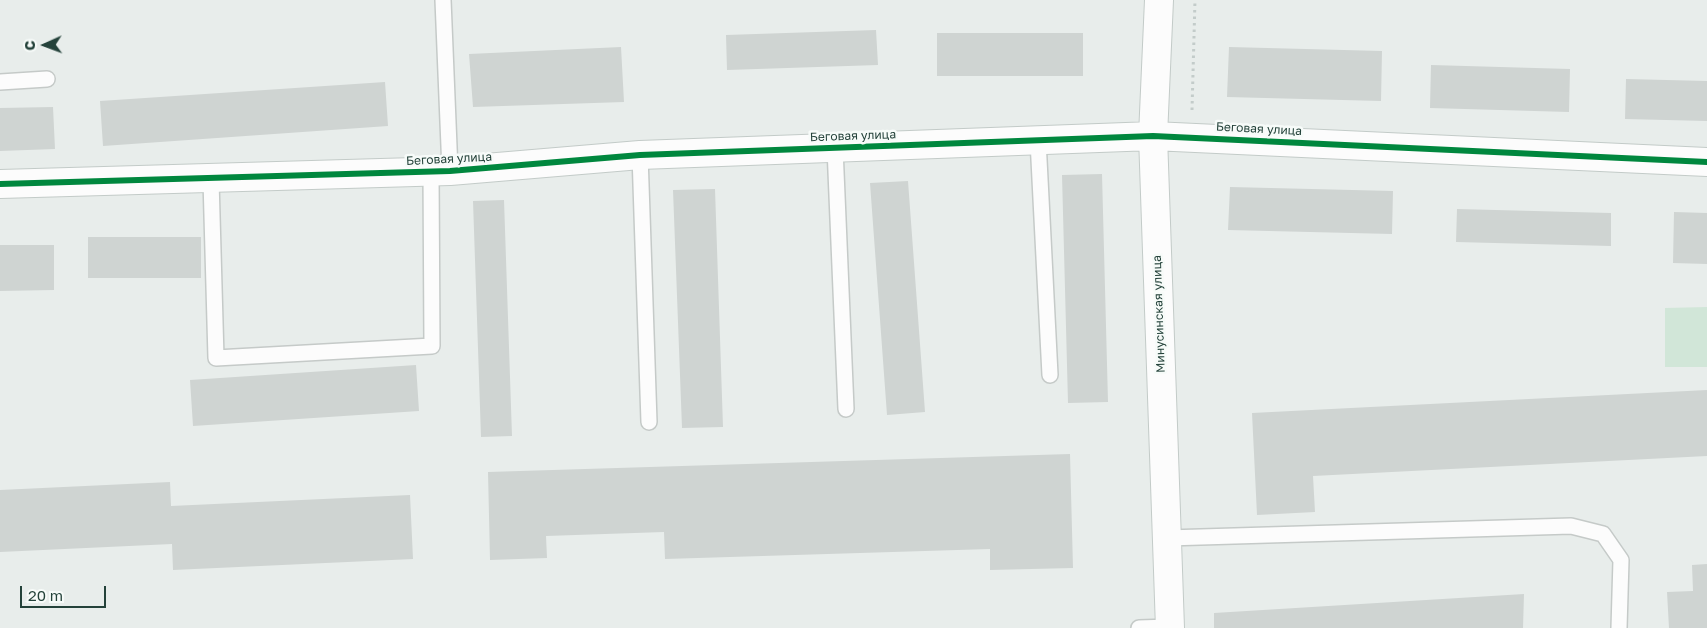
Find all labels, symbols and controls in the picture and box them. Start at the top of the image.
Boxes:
north arrow [20,20,70,70]
text: С [21,40,38,51]
street label: Беговая улица [1216,120,1302,138]
street label: Беговая улица [810,127,896,145]
street label: Беговая улица [406,150,492,168]
street label: Минусинская улица [1150,255,1168,373]
scale bar [22,576,109,608]
text: 20 m [28,586,63,604]

